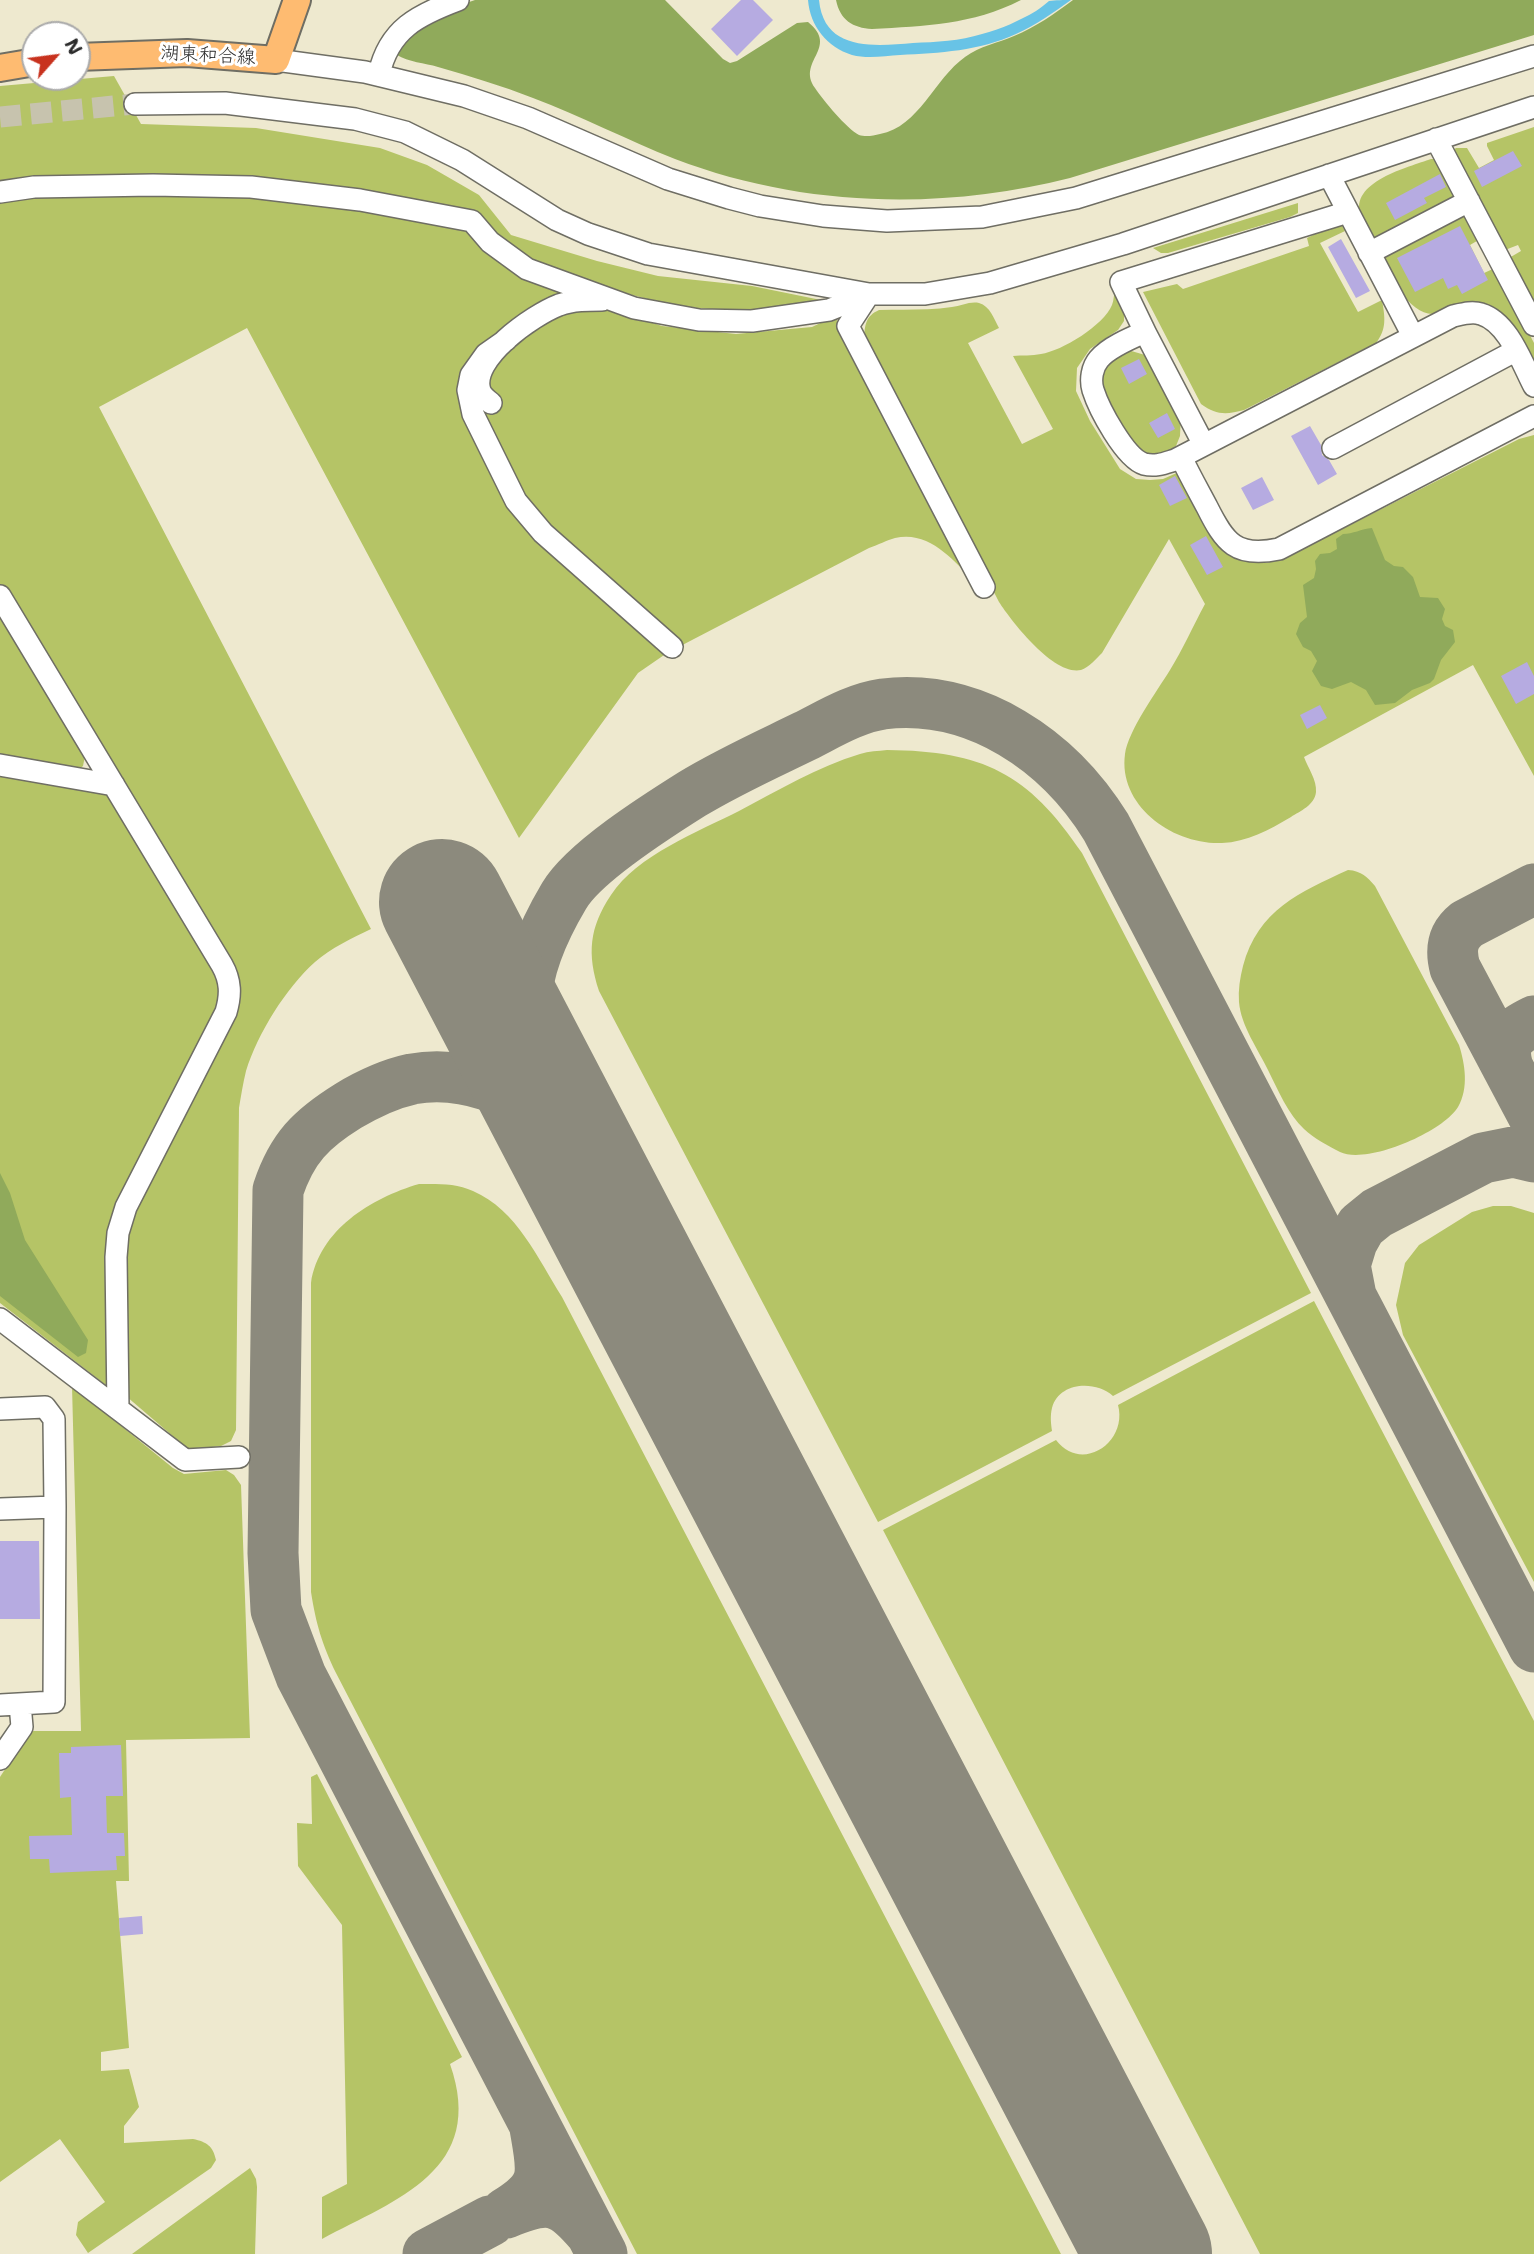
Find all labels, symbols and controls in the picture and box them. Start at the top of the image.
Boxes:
north arrow [21,21,91,91]
text: N [59,34,88,59]
street label: 湖東和合線 [160,42,256,70]

